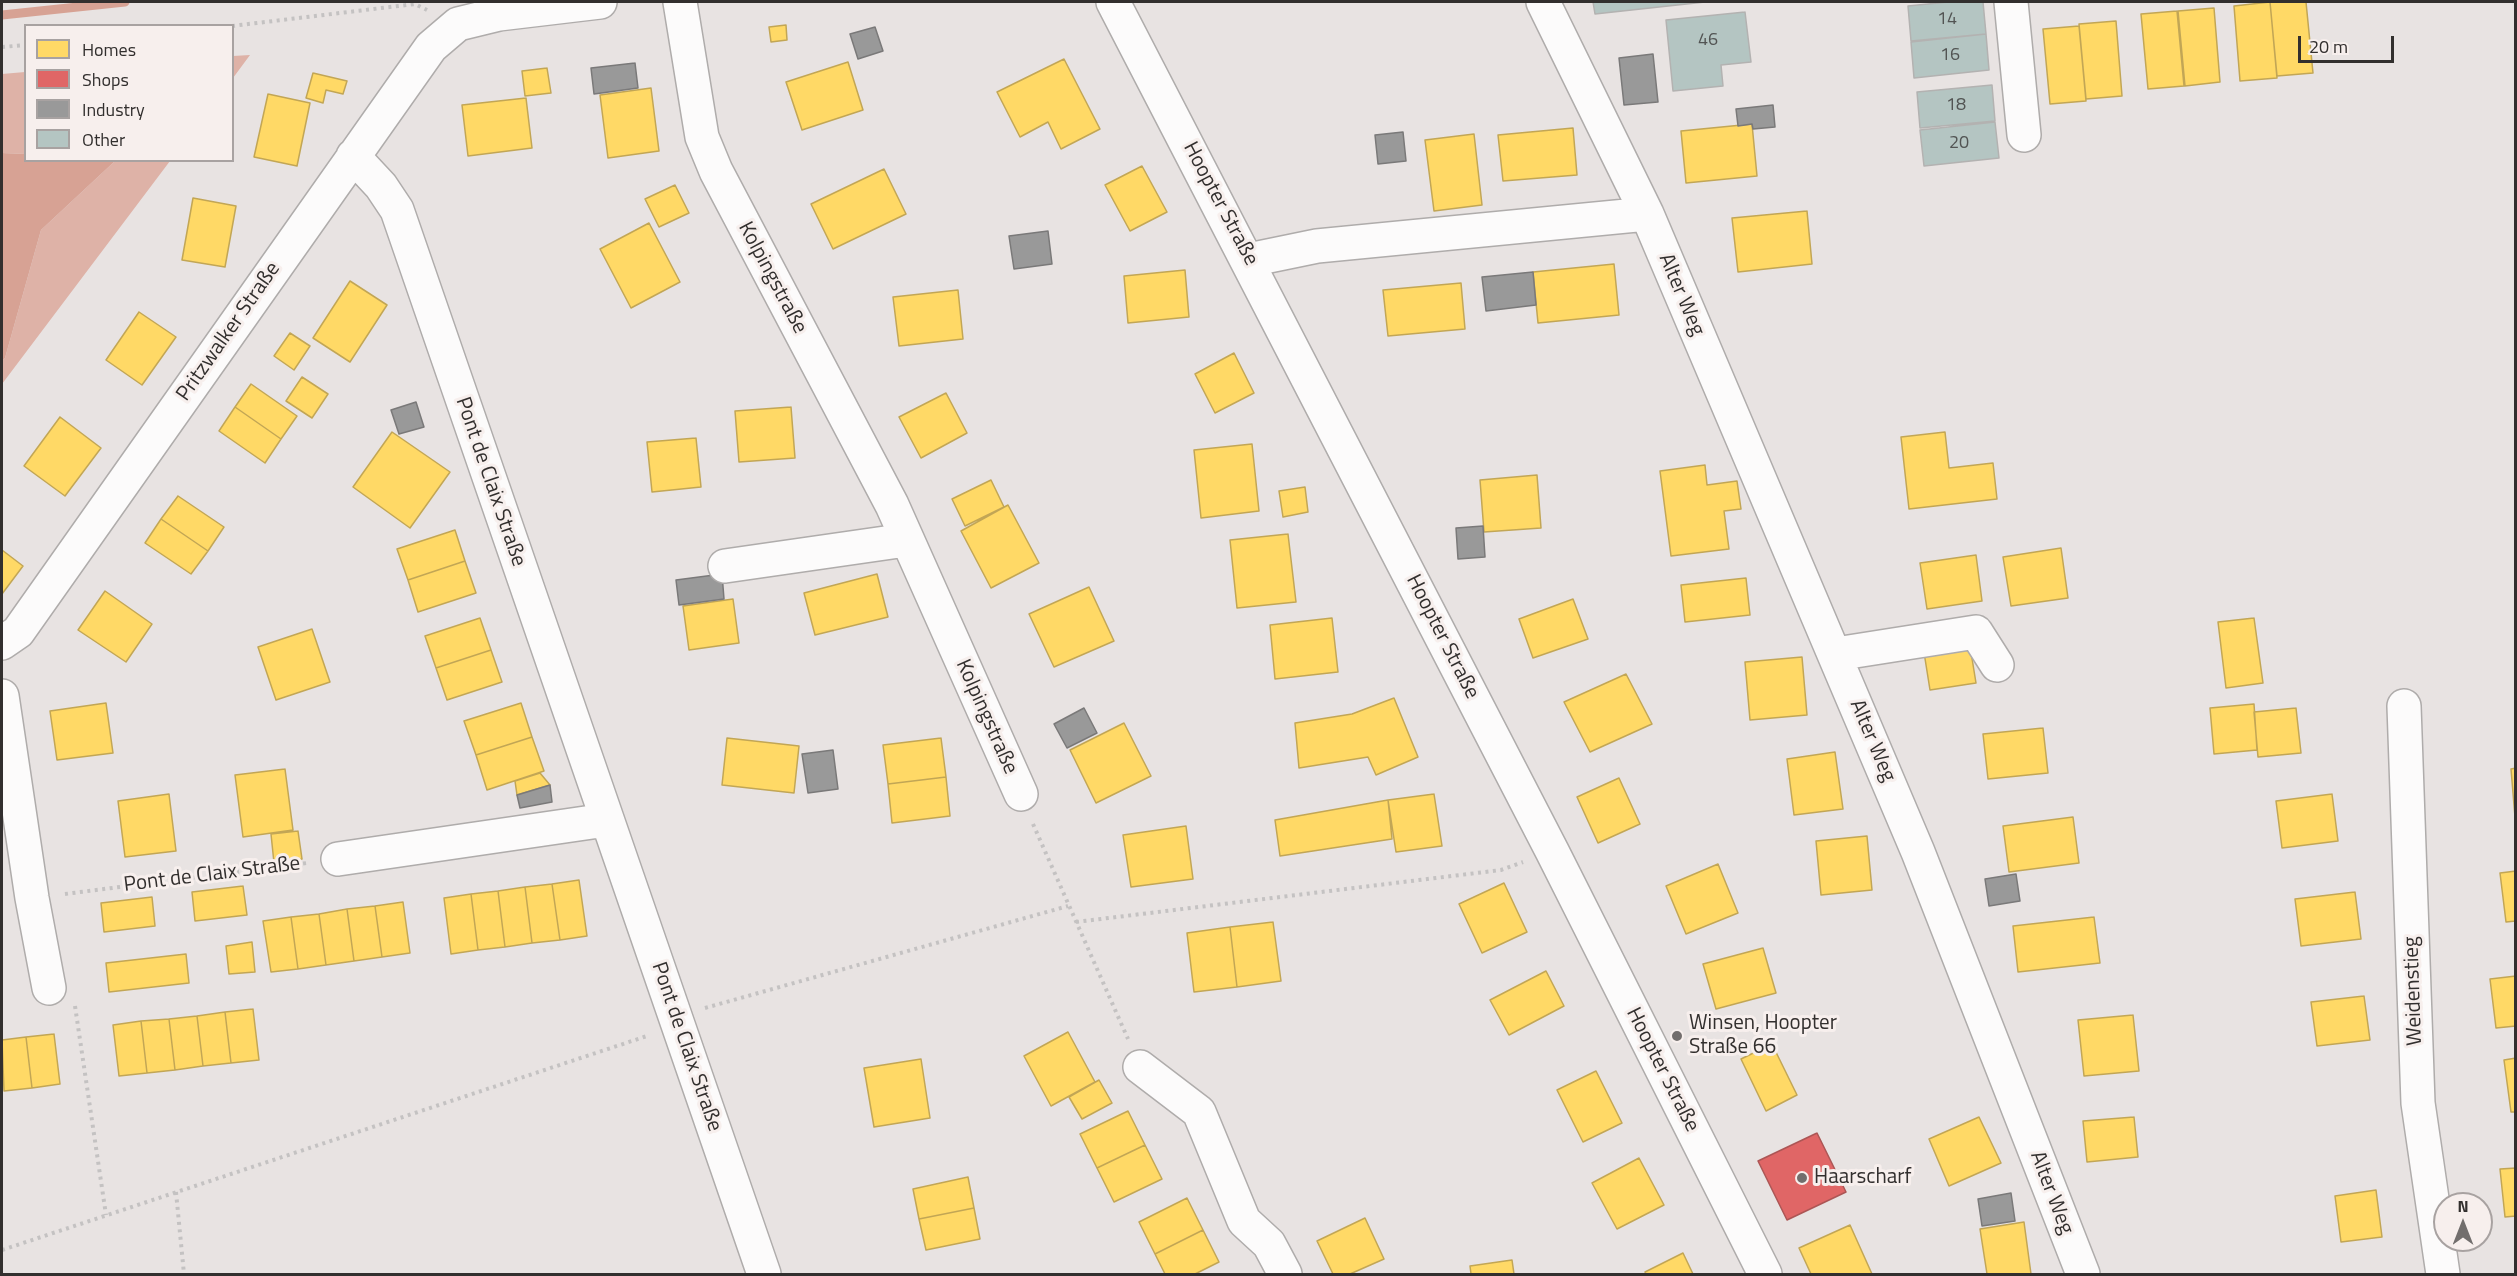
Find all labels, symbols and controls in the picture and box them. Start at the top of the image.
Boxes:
house number: 14 [1937,9,1957,31]
legend [24,24,234,162]
scale bar [2301,24,2397,62]
house number: 46 [1698,30,1718,52]
text: 20 m [2309,33,2348,60]
text: Homes [82,36,136,63]
house number: 16 [1940,45,1960,67]
text: Shops [82,66,129,93]
house number: 18 [1946,95,1966,117]
text: Industry [82,96,145,123]
text: Other [82,126,125,153]
house number: 20 [1949,133,1969,155]
street label: Hoopter Straße [1177,138,1263,270]
street label: Kolpingstraße [732,218,812,338]
street label: Alter Weg [1652,250,1710,340]
street label: Pritzwalker Straße [172,258,286,406]
street label: Pont de Claix Straße [449,394,531,570]
street label: Hoopter Straße [1400,571,1484,703]
street label: Kolpingstraße [949,656,1023,778]
street label: Alter Weg [1843,696,1901,786]
street label: Pont de Claix Straße [122,852,302,898]
street label: Weidenstieg [2399,936,2429,1046]
street label: Pont de Claix Straße [645,959,727,1135]
street label: Hoopter Straße [1620,1004,1704,1136]
place label: Winsen, Hoopter Straße 66 [1689,1011,1837,1061]
marker: Winsen, Hoopter Straße 66 [1670,1029,1684,1043]
street label: Alter Weg [2024,1148,2078,1238]
place label: Haarscharf [1814,1165,1911,1191]
marker: Haarscharf [1795,1171,1809,1185]
north arrow [2433,1192,2493,1252]
text: N [2457,1194,2469,1218]

